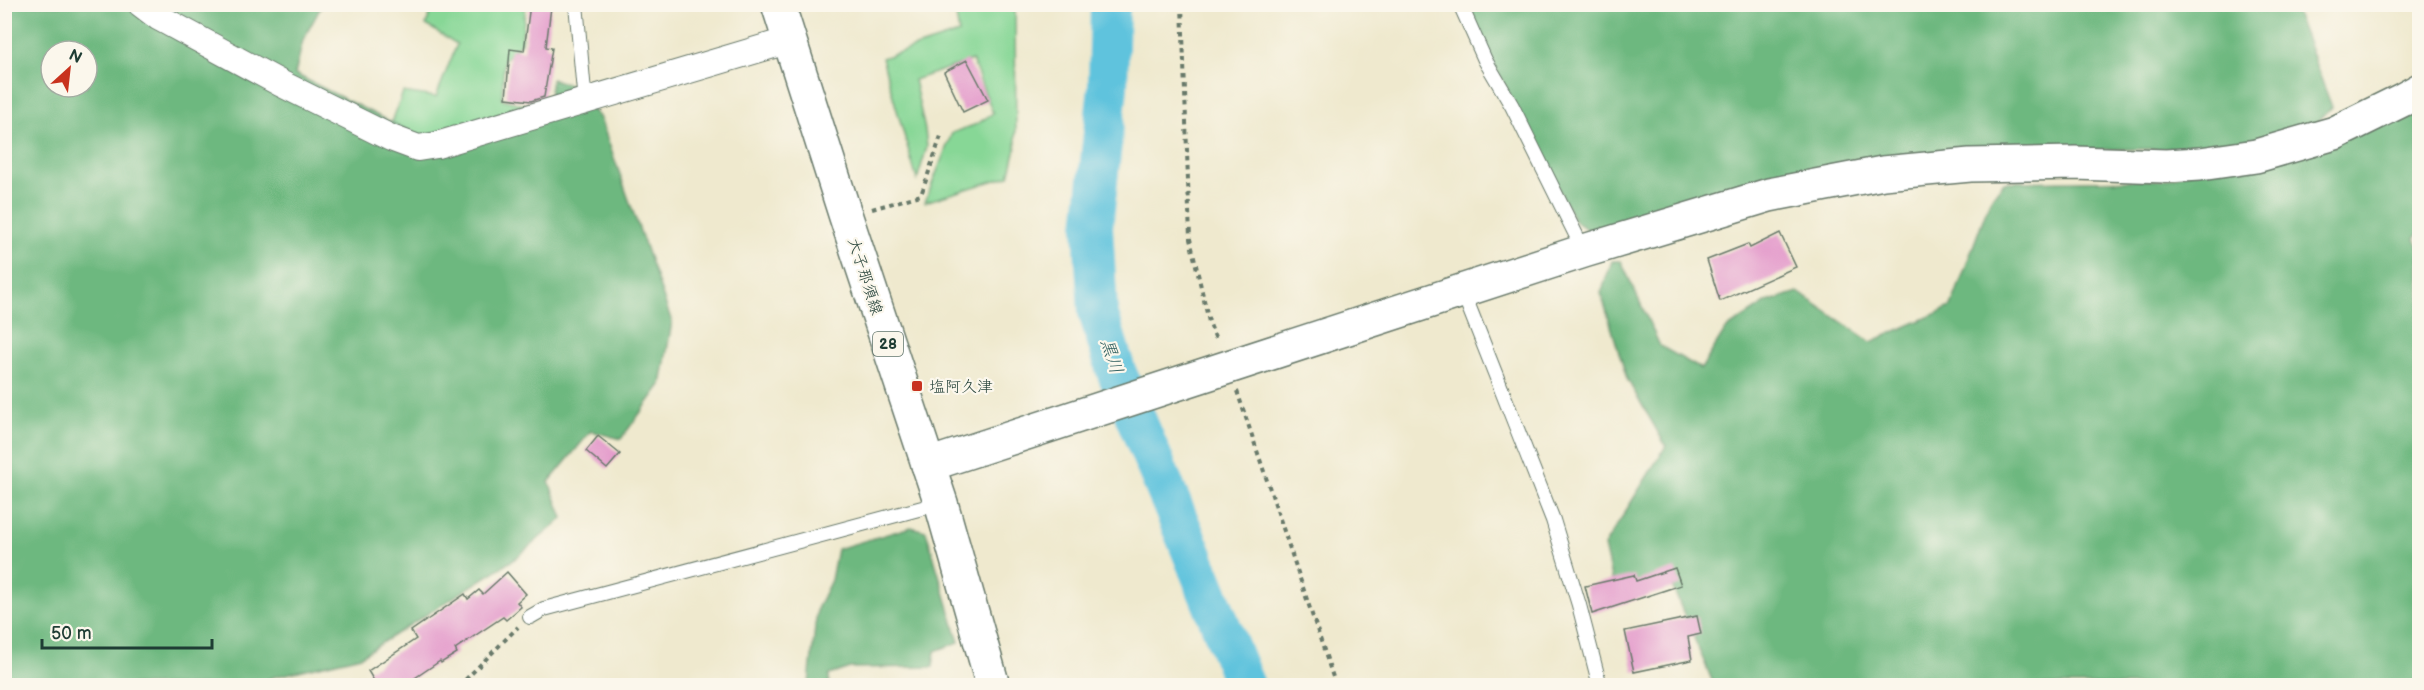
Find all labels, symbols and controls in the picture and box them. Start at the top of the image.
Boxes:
north arrow [39,39,99,99]
text: N [65,46,85,68]
street label: 大子那須線 [843,235,886,317]
road number: 28 [873,332,903,356]
water label: 黒川 [1096,336,1127,377]
place label: 塩阿久津 [929,378,993,397]
marker: 塩阿久津 [910,379,924,393]
scale bar [42,612,212,650]
text: 50 m [51,623,92,644]

